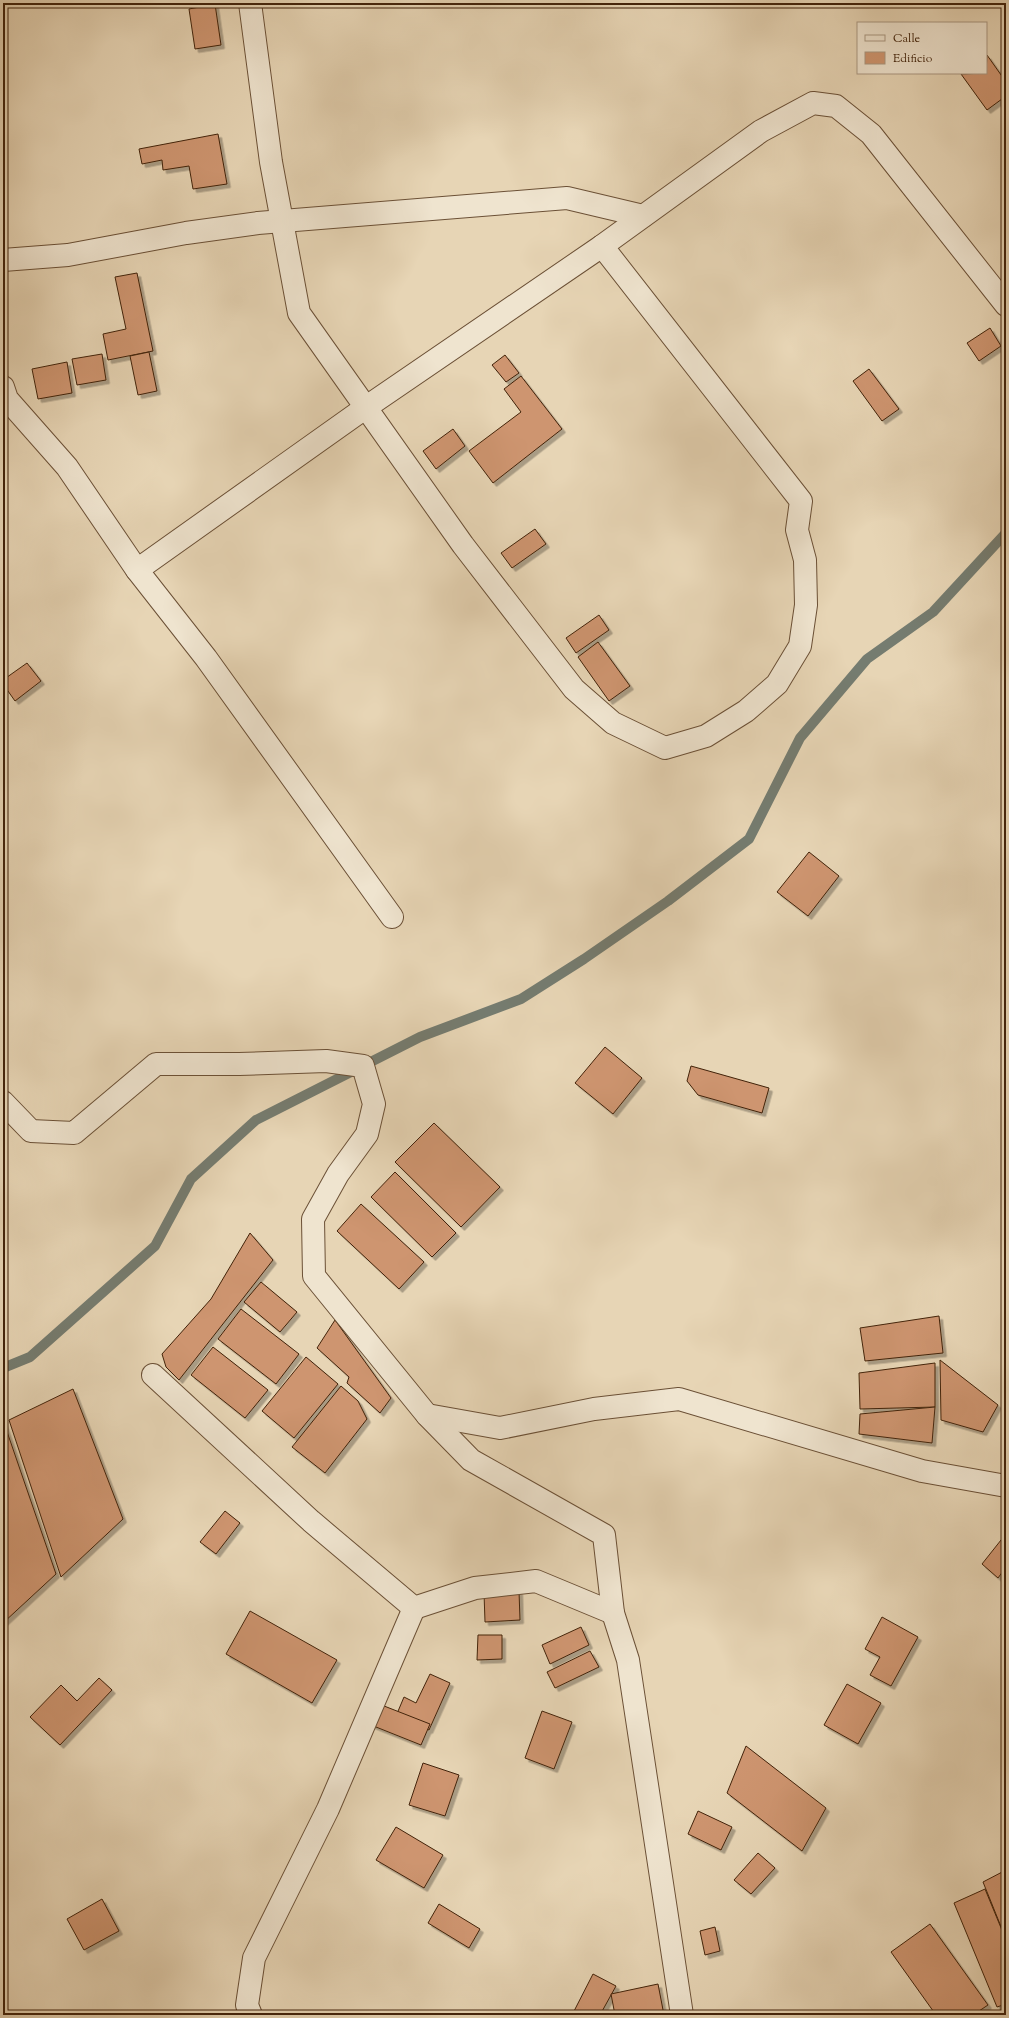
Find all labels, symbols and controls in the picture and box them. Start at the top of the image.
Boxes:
legend [857,22,987,74]
text: Calle [893,30,921,48]
text: Edificio [893,50,933,68]

